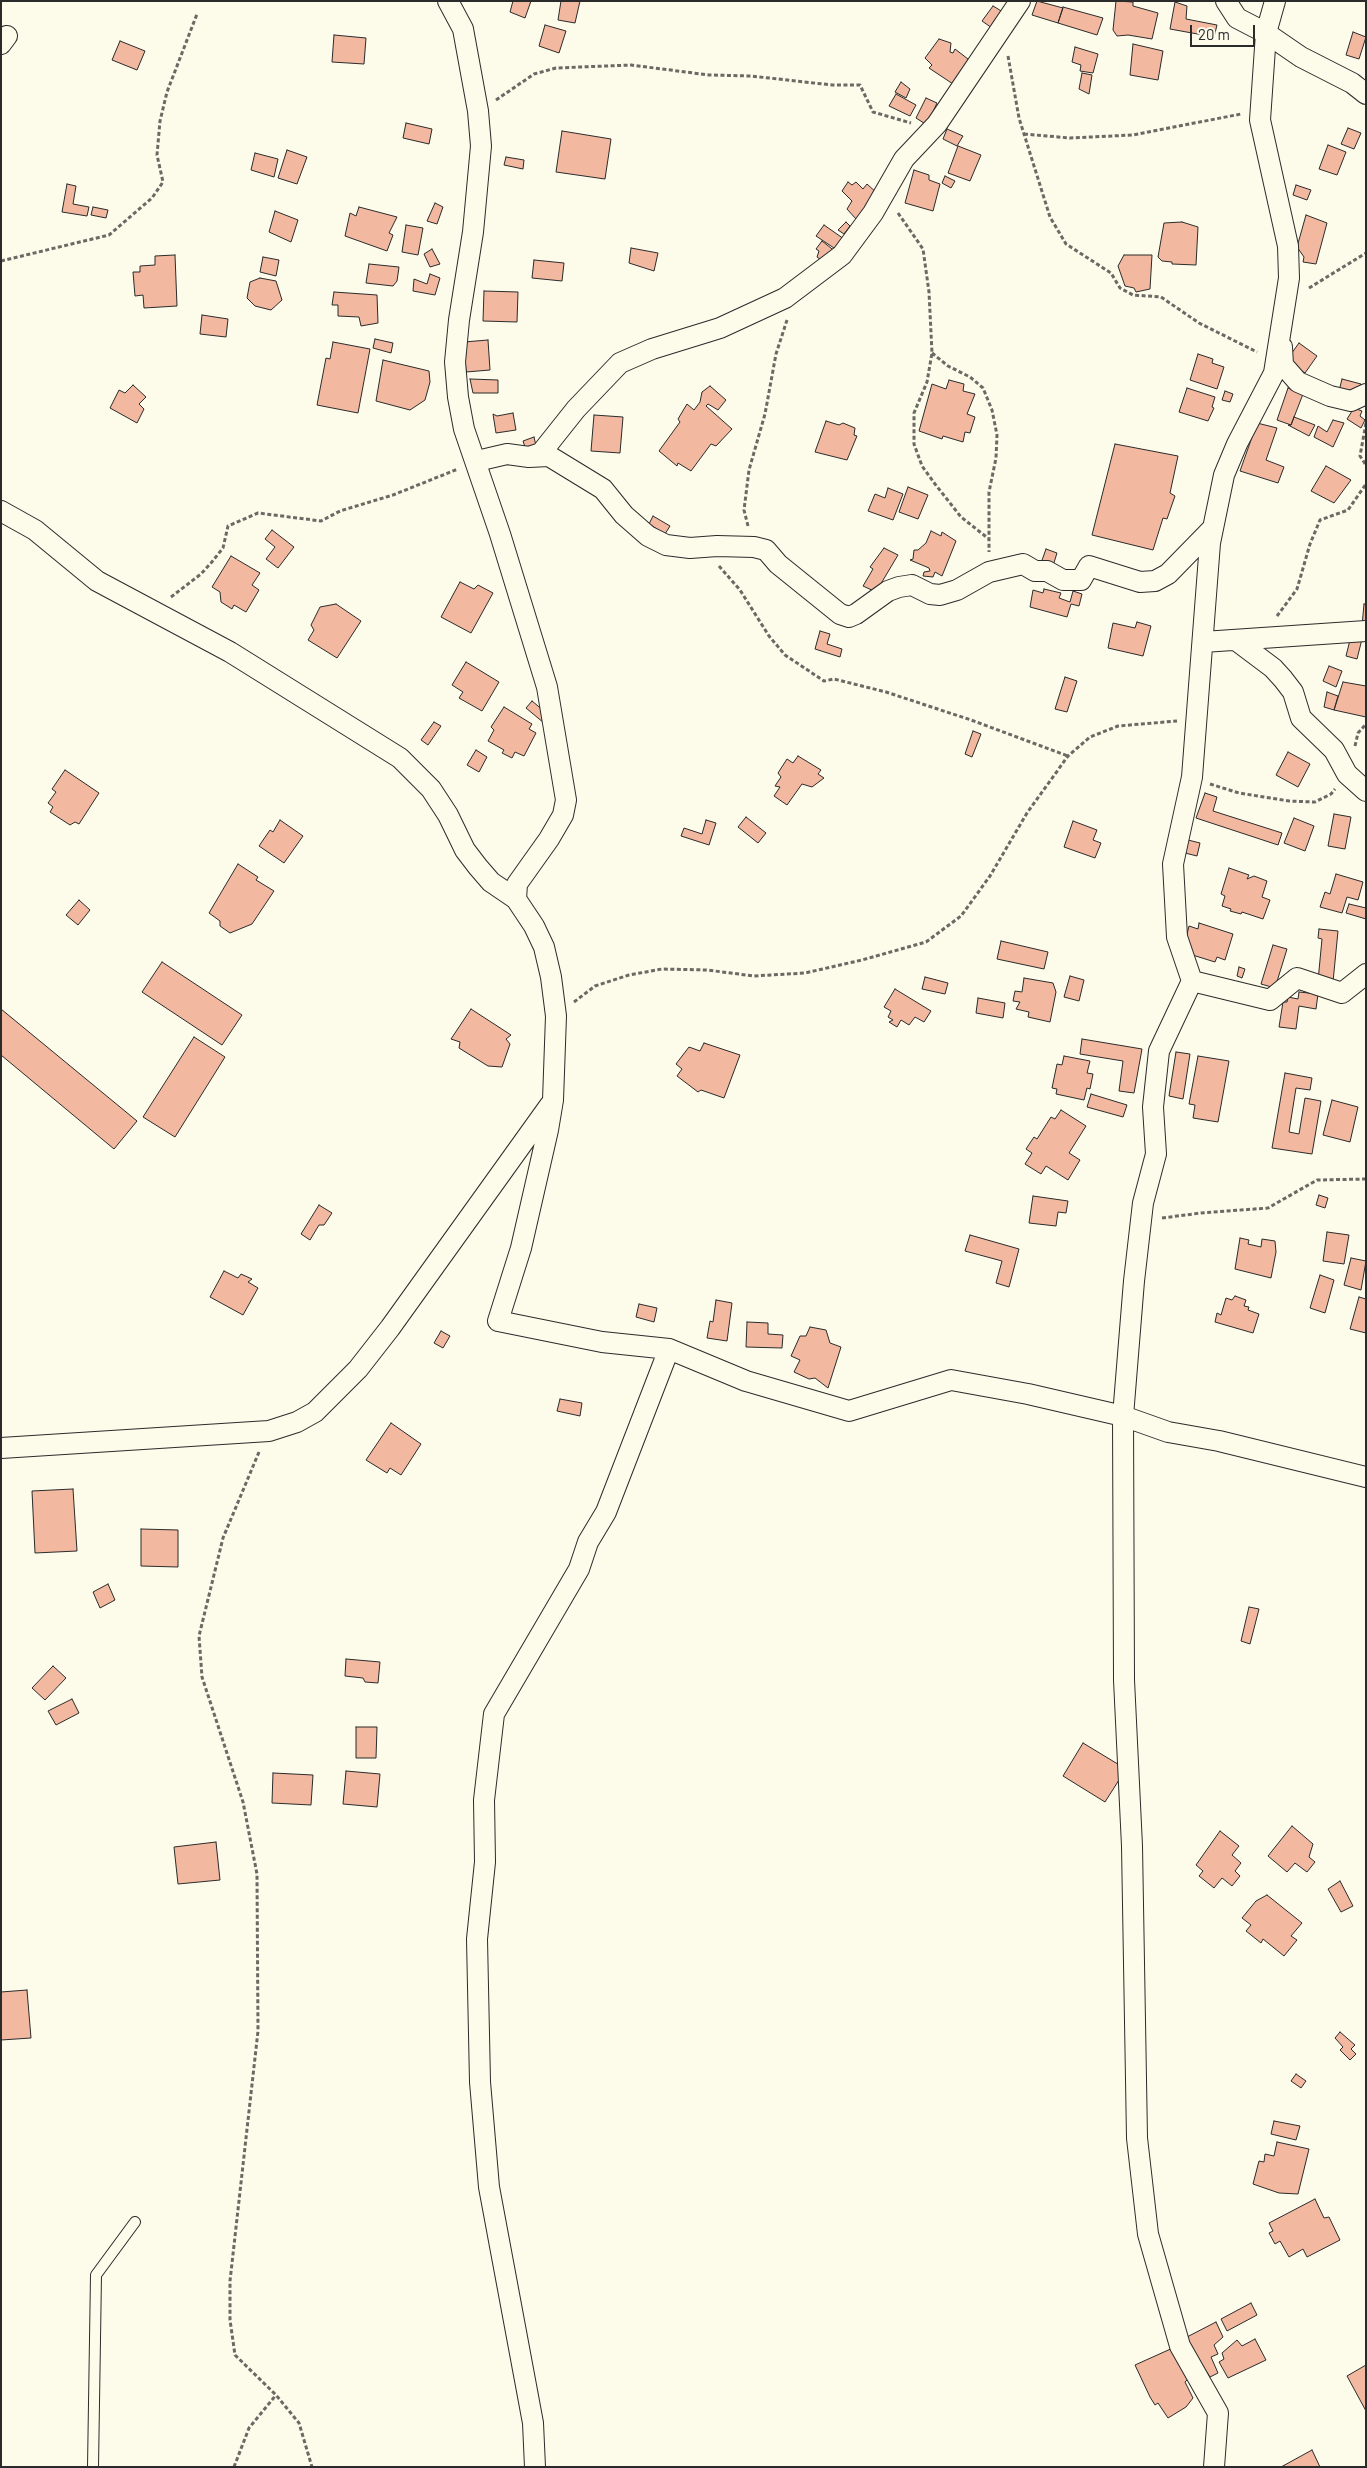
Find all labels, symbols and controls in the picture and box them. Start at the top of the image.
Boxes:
scale bar [1192,15,1257,47]
text: 20 m [1198,25,1230,43]

